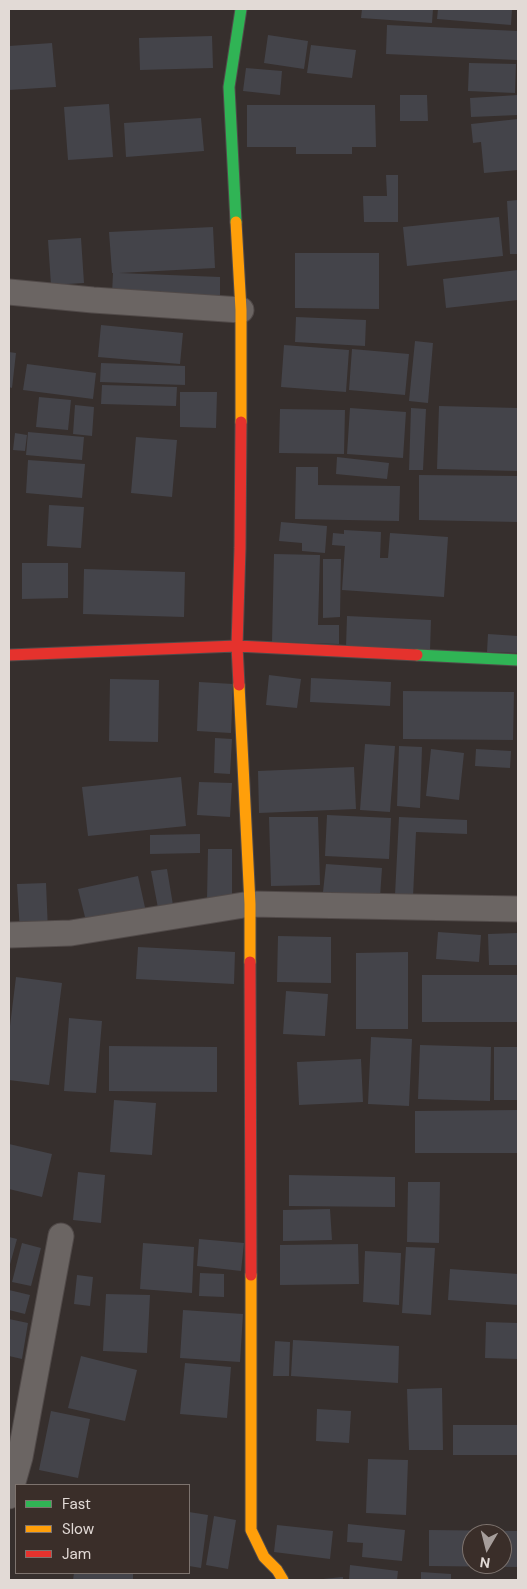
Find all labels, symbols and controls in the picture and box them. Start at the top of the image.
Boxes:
legend [15,1484,190,1574]
text: Fast [62,1494,91,1514]
text: Slow [62,1519,94,1539]
north arrow [462,1524,512,1574]
text: Jam [62,1544,91,1564]
text: N [479,1553,491,1572]

